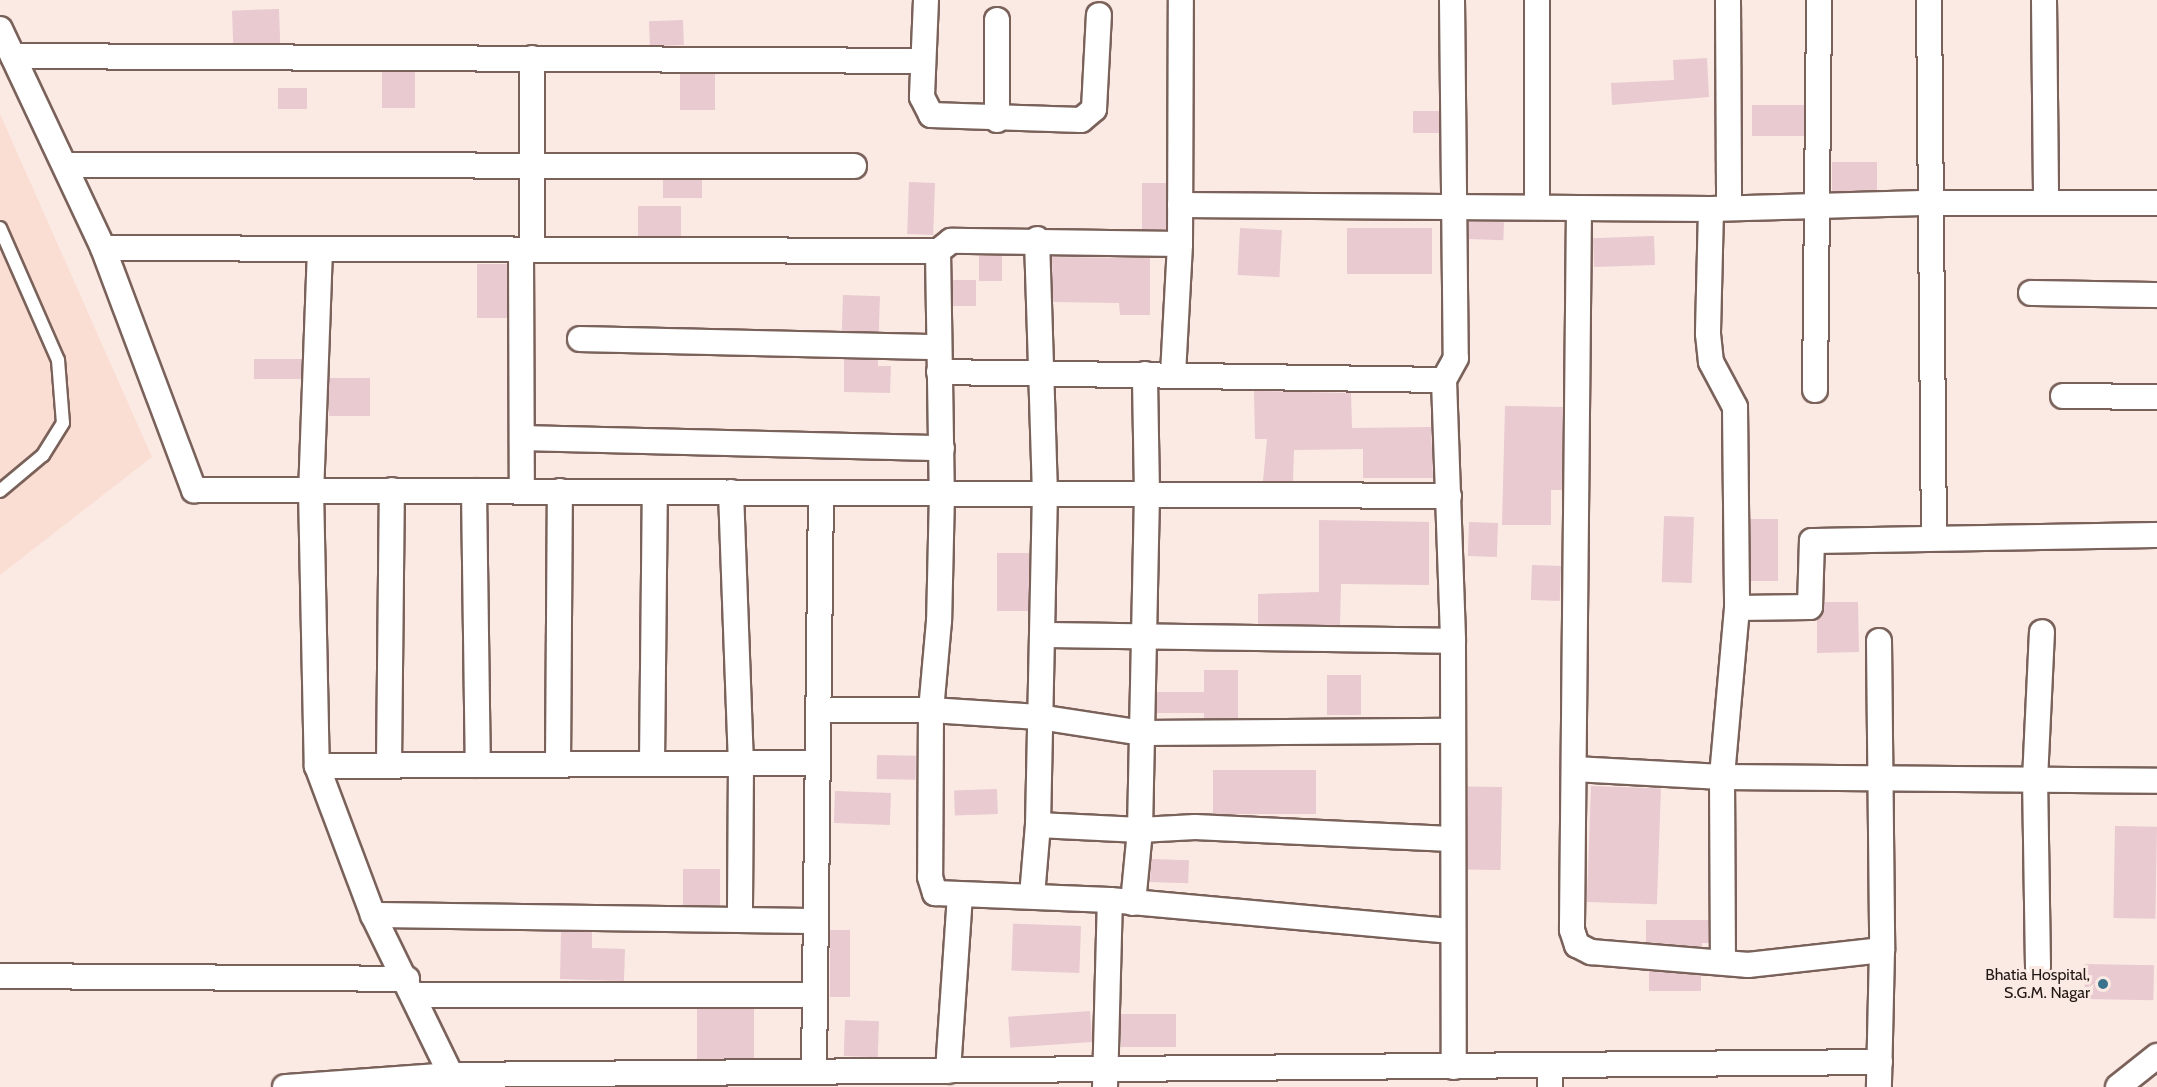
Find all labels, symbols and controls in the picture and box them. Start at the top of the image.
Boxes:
place label: Bhatia Hospital, S.G.M. Nagar [1985,965,2090,1003]
marker: Bhatia Hospital, S.G.M. Nagar [2094,975,2112,993]

